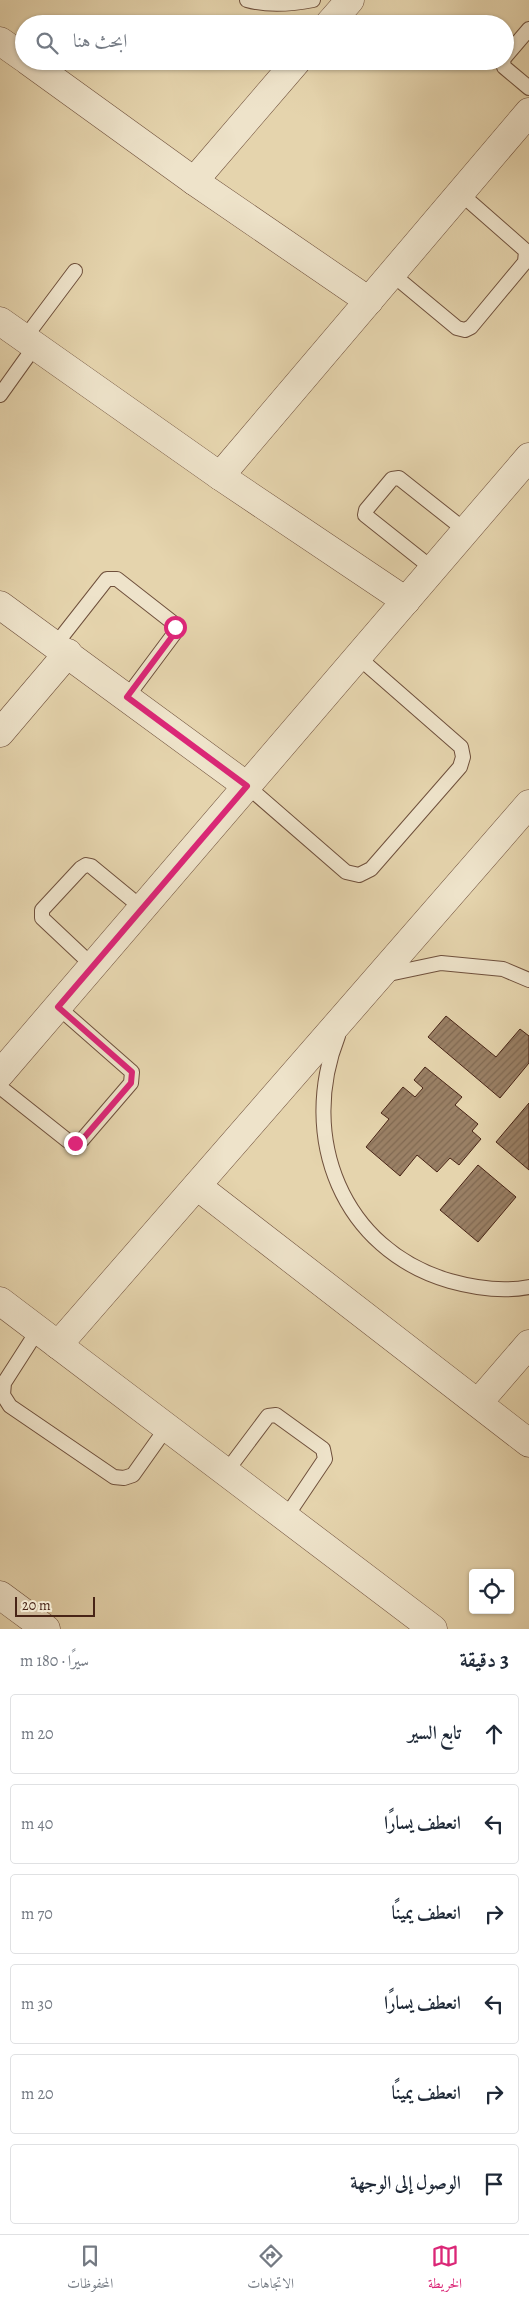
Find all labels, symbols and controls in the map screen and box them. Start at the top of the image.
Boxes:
search box [15,15,514,70]
text: ابحث هنا [73,28,127,54]
icon: search [33,29,61,57]
route start [164,616,187,639]
route end [64,1132,87,1155]
map controls [469,1569,514,1614]
button: locate [469,1569,514,1614]
scale bar [15,1594,95,1617]
text: 20 m [22,1596,51,1615]
text: 3 دقيقة [460,1646,509,1674]
text: سيرًا · 180 m [20,1650,89,1672]
text: تابع السير [408,1720,461,1746]
icon: ahead [480,1720,508,1748]
text: 20 m [21,1723,54,1745]
text: انعطف يسارًا [384,1810,461,1836]
icon: left [480,1810,508,1838]
text: 40 m [21,1813,53,1835]
text: انعطف يمينًا [391,1900,461,1926]
icon: right [480,1900,508,1928]
text: 70 m [21,1903,53,1925]
text: انعطف يسارًا [384,1990,461,2016]
icon: left [480,1990,508,2018]
text: 30 m [21,1993,53,2015]
text: انعطف يمينًا [391,2080,461,2106]
icon: right [480,2080,508,2108]
text: 20 m [21,2083,54,2105]
text: الوصول إلى الوجهة [350,2170,461,2196]
icon: arrive [480,2170,508,2198]
tab: المحفوظات [67,2242,113,2297]
tab: الاتجاهات [247,2242,294,2297]
tab: الخريطة [428,2242,462,2297]

